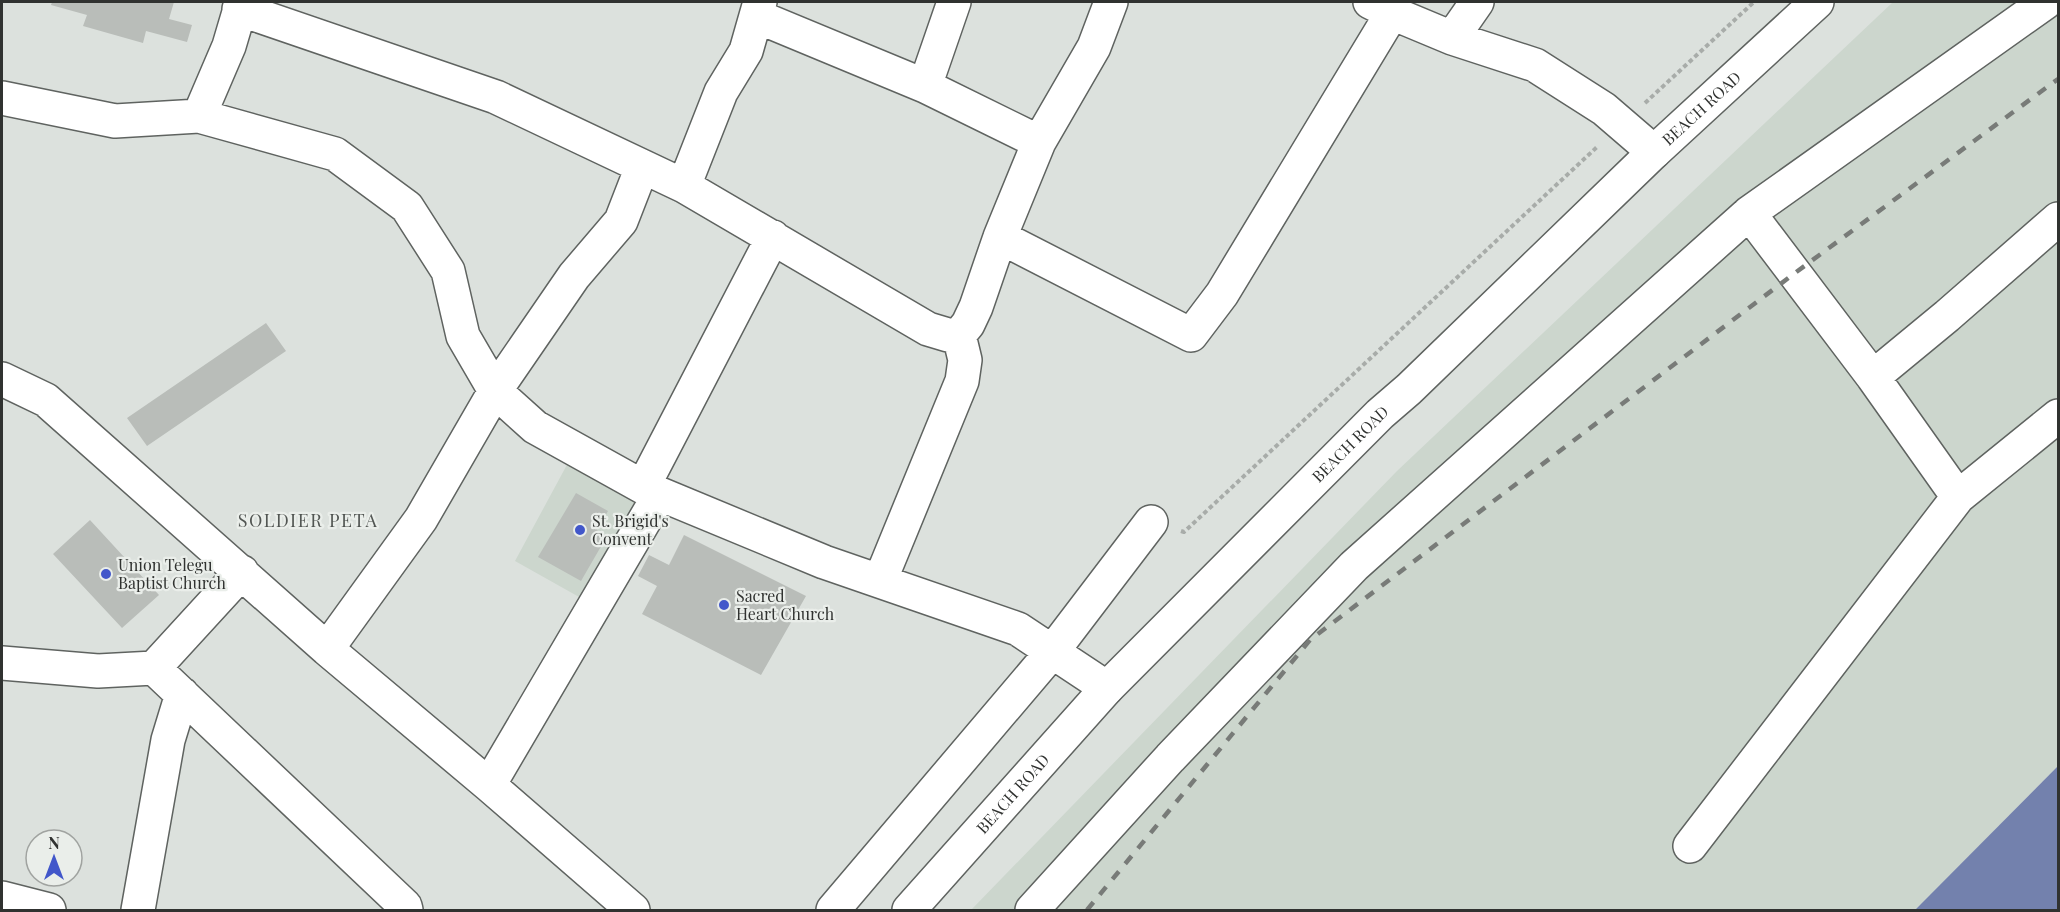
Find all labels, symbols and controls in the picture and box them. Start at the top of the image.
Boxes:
street label: BEACH ROAD [1657,66,1745,149]
street label: BEACH ROAD [1307,401,1392,486]
district label: SOLDIER PETA [238,508,378,532]
place label: St. Brigid's Convent [592,510,669,549]
marker: St. Brigid's Convent [573,523,587,537]
place label: Union Telegu Baptist Church [118,554,226,593]
marker: Union Telegu Baptist Church [99,567,113,581]
place label: Sacred Heart Church [736,585,835,624]
marker: Sacred Heart Church [717,598,731,612]
street label: BEACH ROAD [971,749,1054,838]
north arrow [24,828,84,888]
text: N [48,832,60,853]

